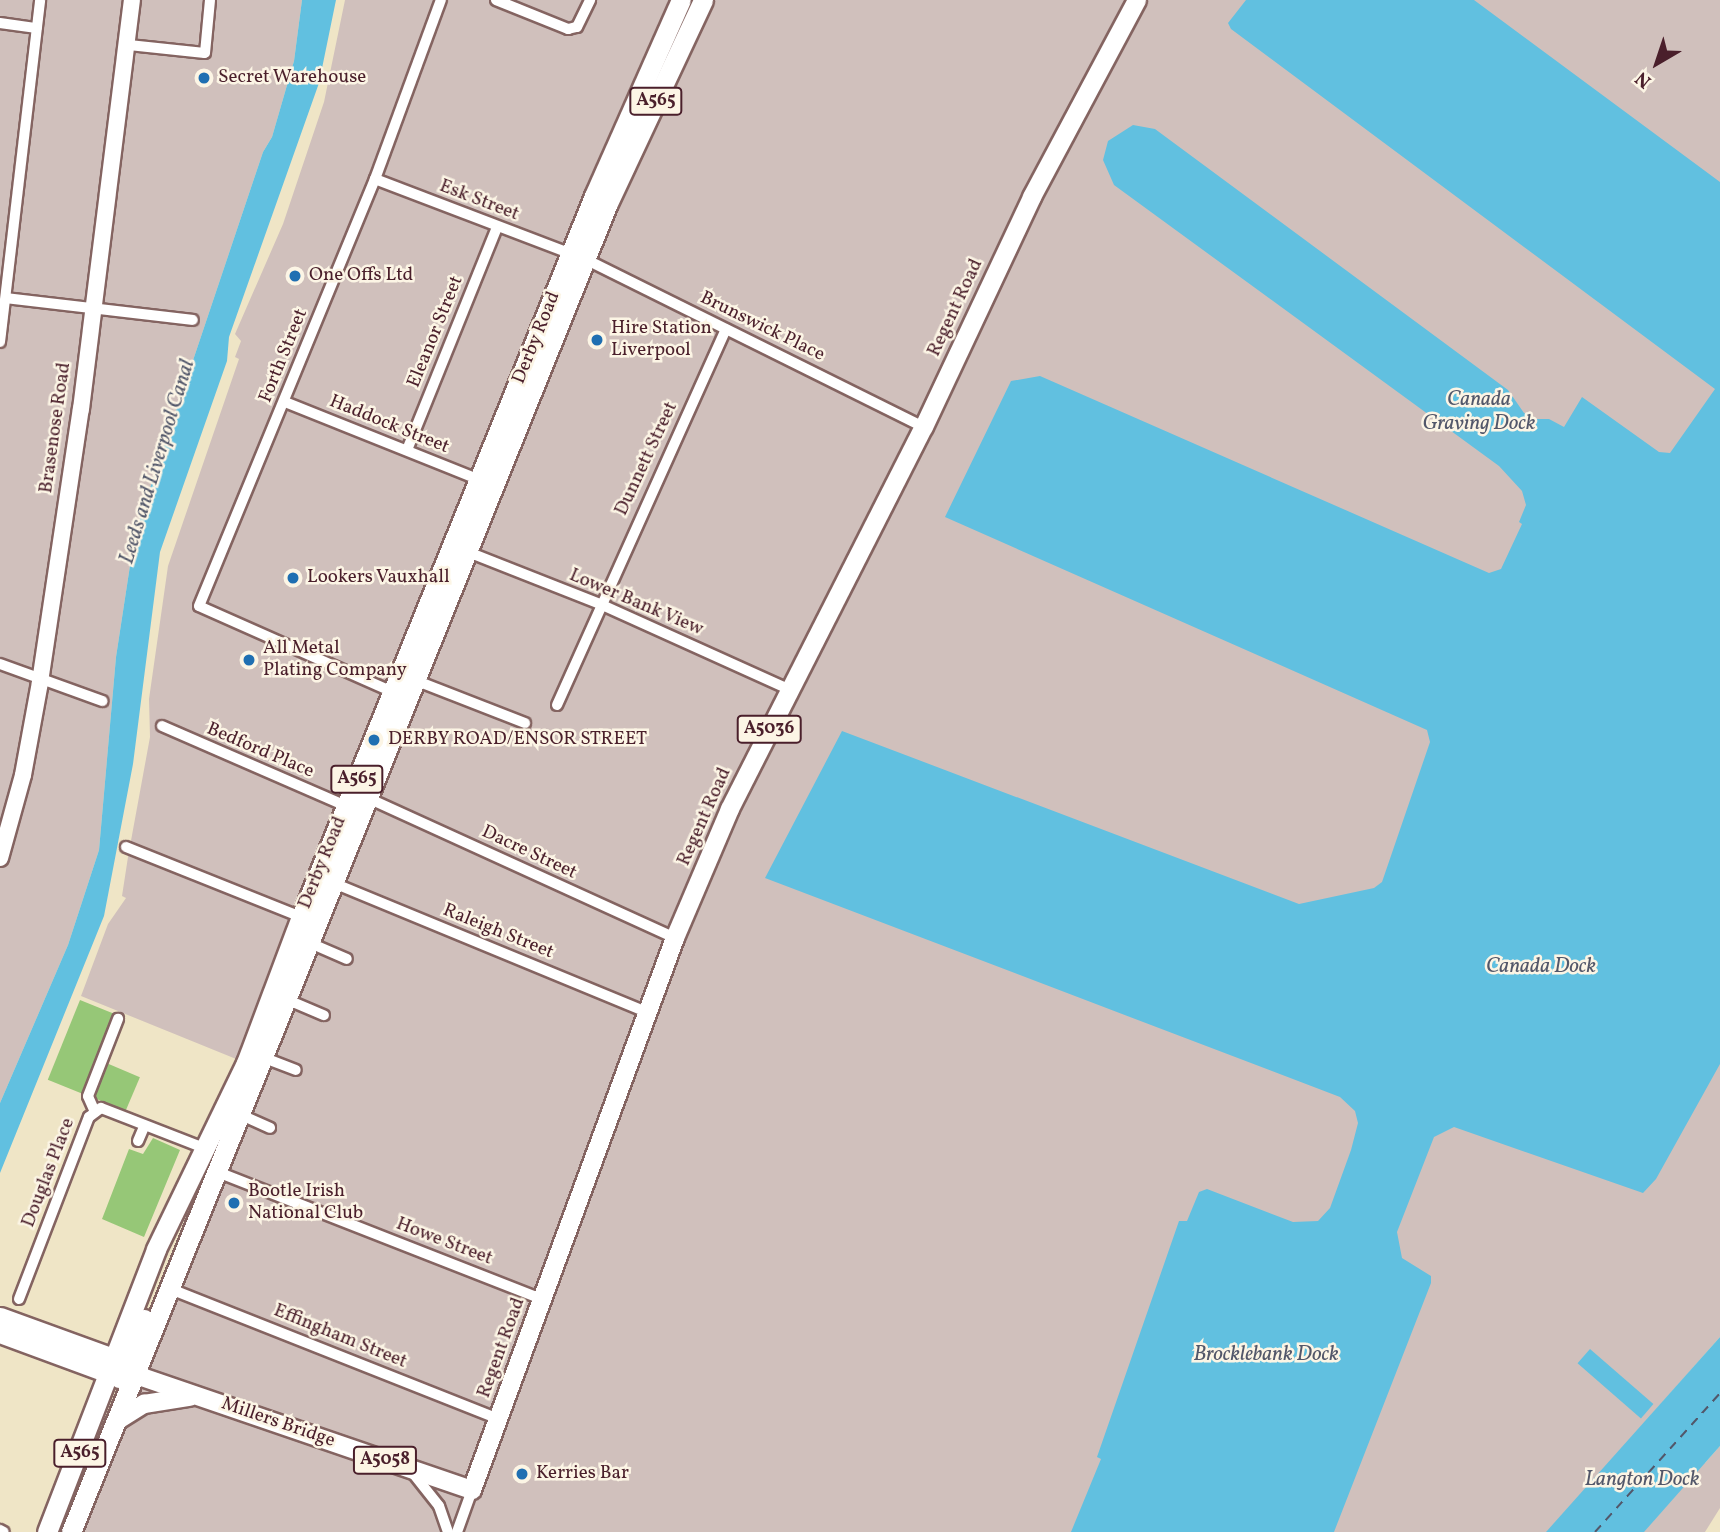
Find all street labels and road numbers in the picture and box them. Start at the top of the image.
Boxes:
road number: A565 [628,86,684,116]
street label: Esk Street [436,175,522,227]
street label: Regent Road [923,256,989,360]
street label: Eleanor Street [403,273,469,391]
street label: Brunswick Place [696,287,828,367]
street label: Derby Road [508,288,566,388]
street label: Forth Street [255,306,313,406]
street label: Brasenose Road [36,361,76,495]
street label: Haddock Street [326,391,452,459]
street label: Dunnett Street [611,398,683,520]
street label: Lower Bank View [565,564,707,642]
road number: A5036 [736,714,802,744]
street label: Bedford Place [203,718,317,784]
road number: A565 [329,764,385,794]
street label: Regent Road [673,764,737,870]
street label: Derby Road [294,813,352,913]
street label: Dacre Street [478,821,580,885]
street label: Raleigh Street [439,899,557,965]
street label: Douglas Place [18,1115,80,1231]
street label: Howe Street [393,1213,495,1271]
street label: Regent Road [473,1295,531,1401]
street label: Effingham Street [270,1300,410,1374]
street label: Millers Bridge [218,1393,338,1453]
road number: A565 [52,1438,108,1468]
road number: A5058 [352,1446,418,1475]

